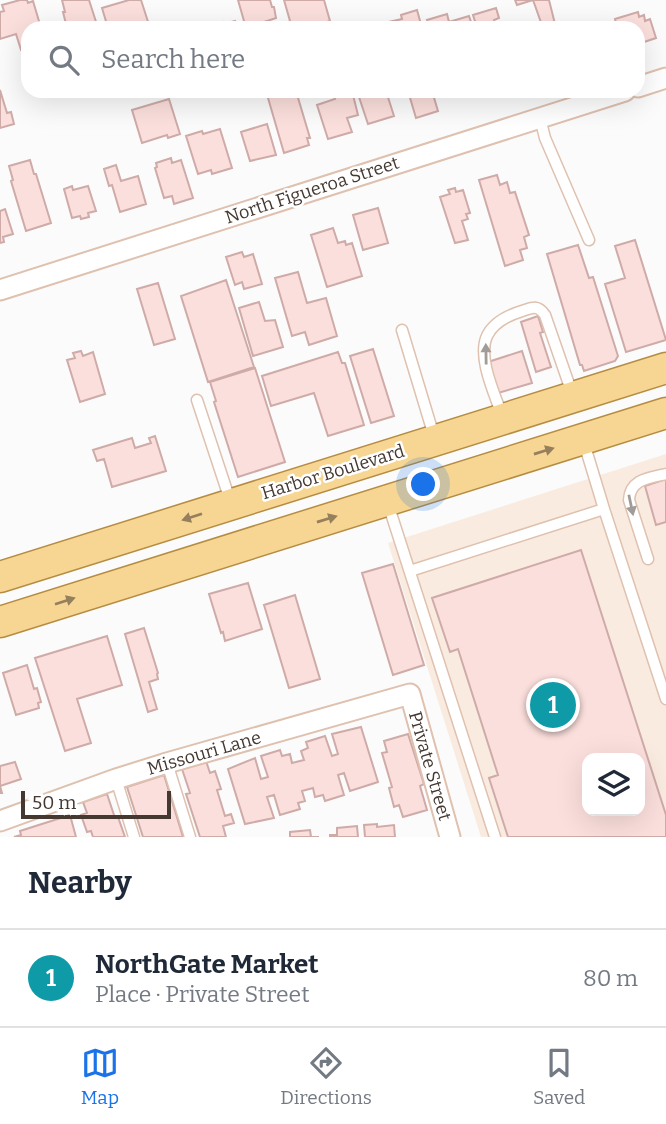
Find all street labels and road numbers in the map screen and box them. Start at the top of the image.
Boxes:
street label: North Figueroa Street [222,151,402,229]
street label: Harbor Boulevard [259,440,408,504]
street label: Private Street [404,709,456,824]
street label: Missouri Lane [144,726,264,780]

